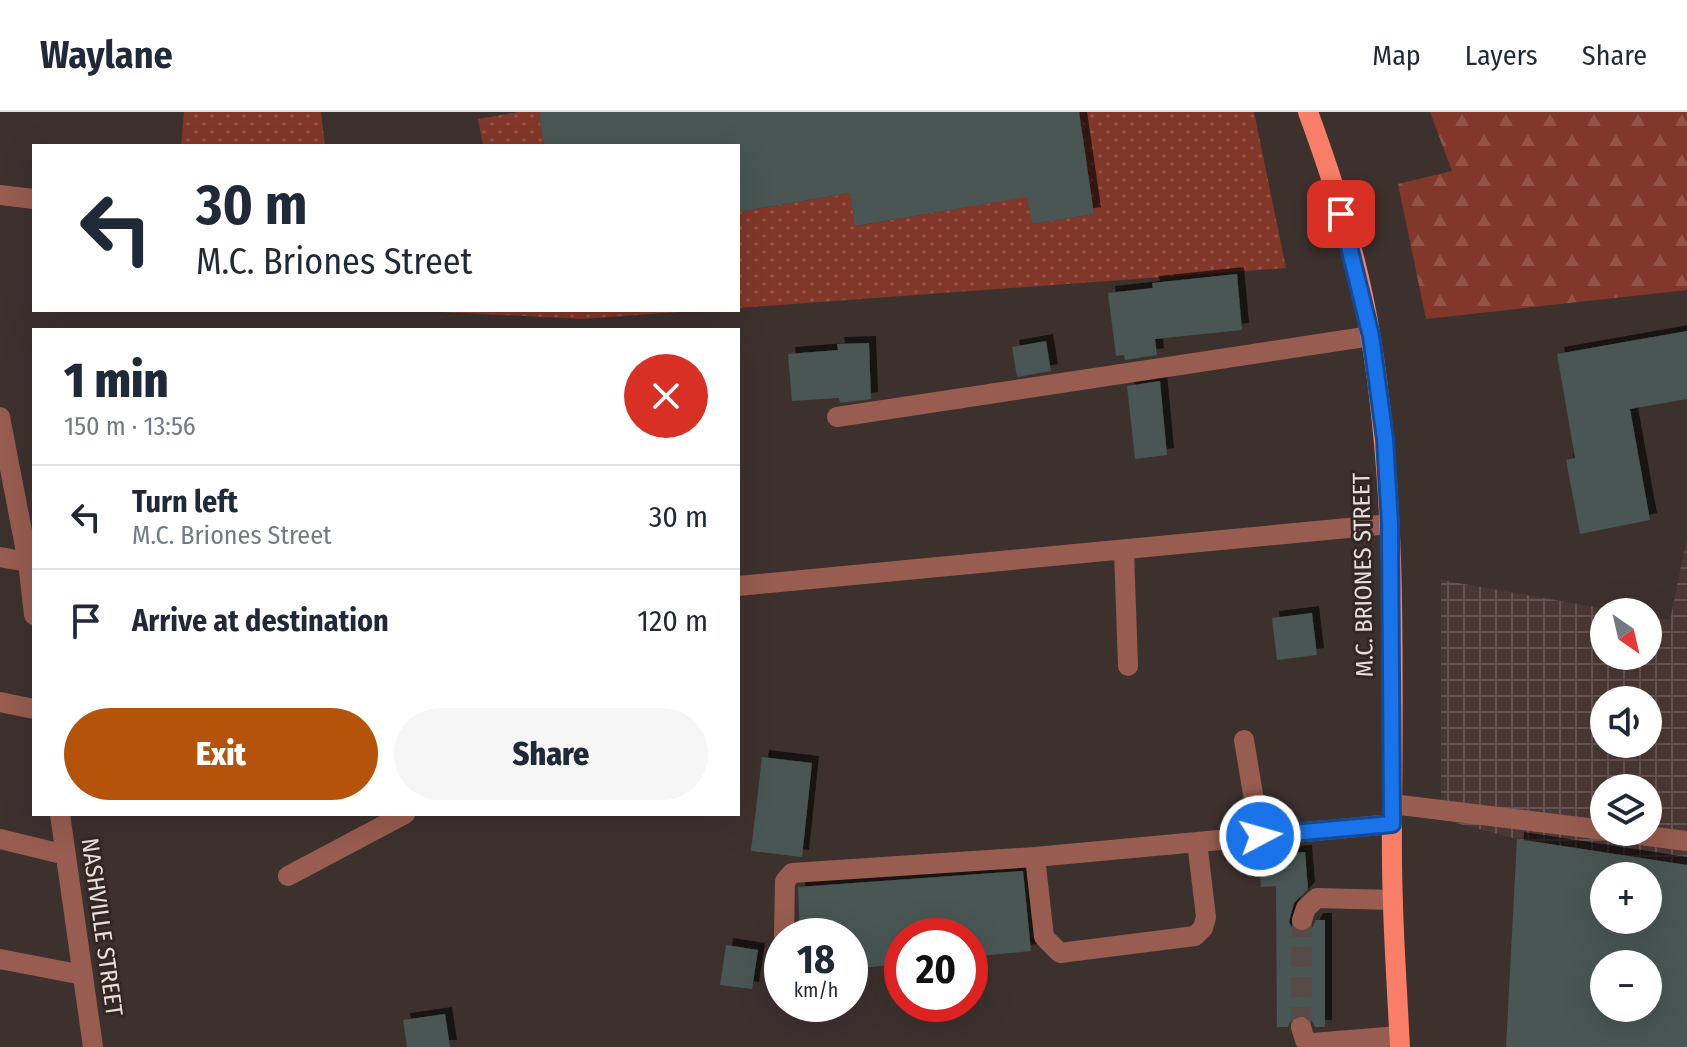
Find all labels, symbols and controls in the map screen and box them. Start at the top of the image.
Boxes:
text: Waylane [40,32,173,78]
text: Map [1372,39,1421,72]
text: Layers [1465,39,1538,72]
text: Share [1582,39,1647,72]
text: 30 m [196,172,307,239]
icon: left [64,176,168,280]
pin [1307,180,1375,248]
icon: arrive [1319,192,1363,236]
text: M.C. Briones Street [196,240,472,284]
text: 1 min [64,352,168,410]
button: close [624,354,708,438]
text: 150 m · 13:56 [64,411,196,442]
street label: M.C. BRIONES STREET [1347,473,1379,677]
text: Turn left [132,484,238,520]
icon: left [64,495,108,539]
text: 30 m [649,499,708,535]
text: M.C. Briones Street [132,520,332,551]
north arrow [1590,598,1662,670]
map controls [1590,598,1662,1022]
icon: arrive [64,599,108,643]
text: Arrive at destination [132,603,389,639]
text: 120 m [637,603,708,639]
button: sound [1590,686,1662,758]
button: Exit [64,708,378,800]
button: Share [394,708,708,800]
button: layers [1590,774,1662,846]
position arrow [1218,794,1302,878]
street label: NASHVILLE STREET [76,836,128,1018]
button: + [1590,862,1662,934]
speed limit sign: 20 [884,918,988,1022]
text: 18 [797,936,835,984]
button: − [1590,950,1662,1022]
text: km/h [794,978,838,1002]

